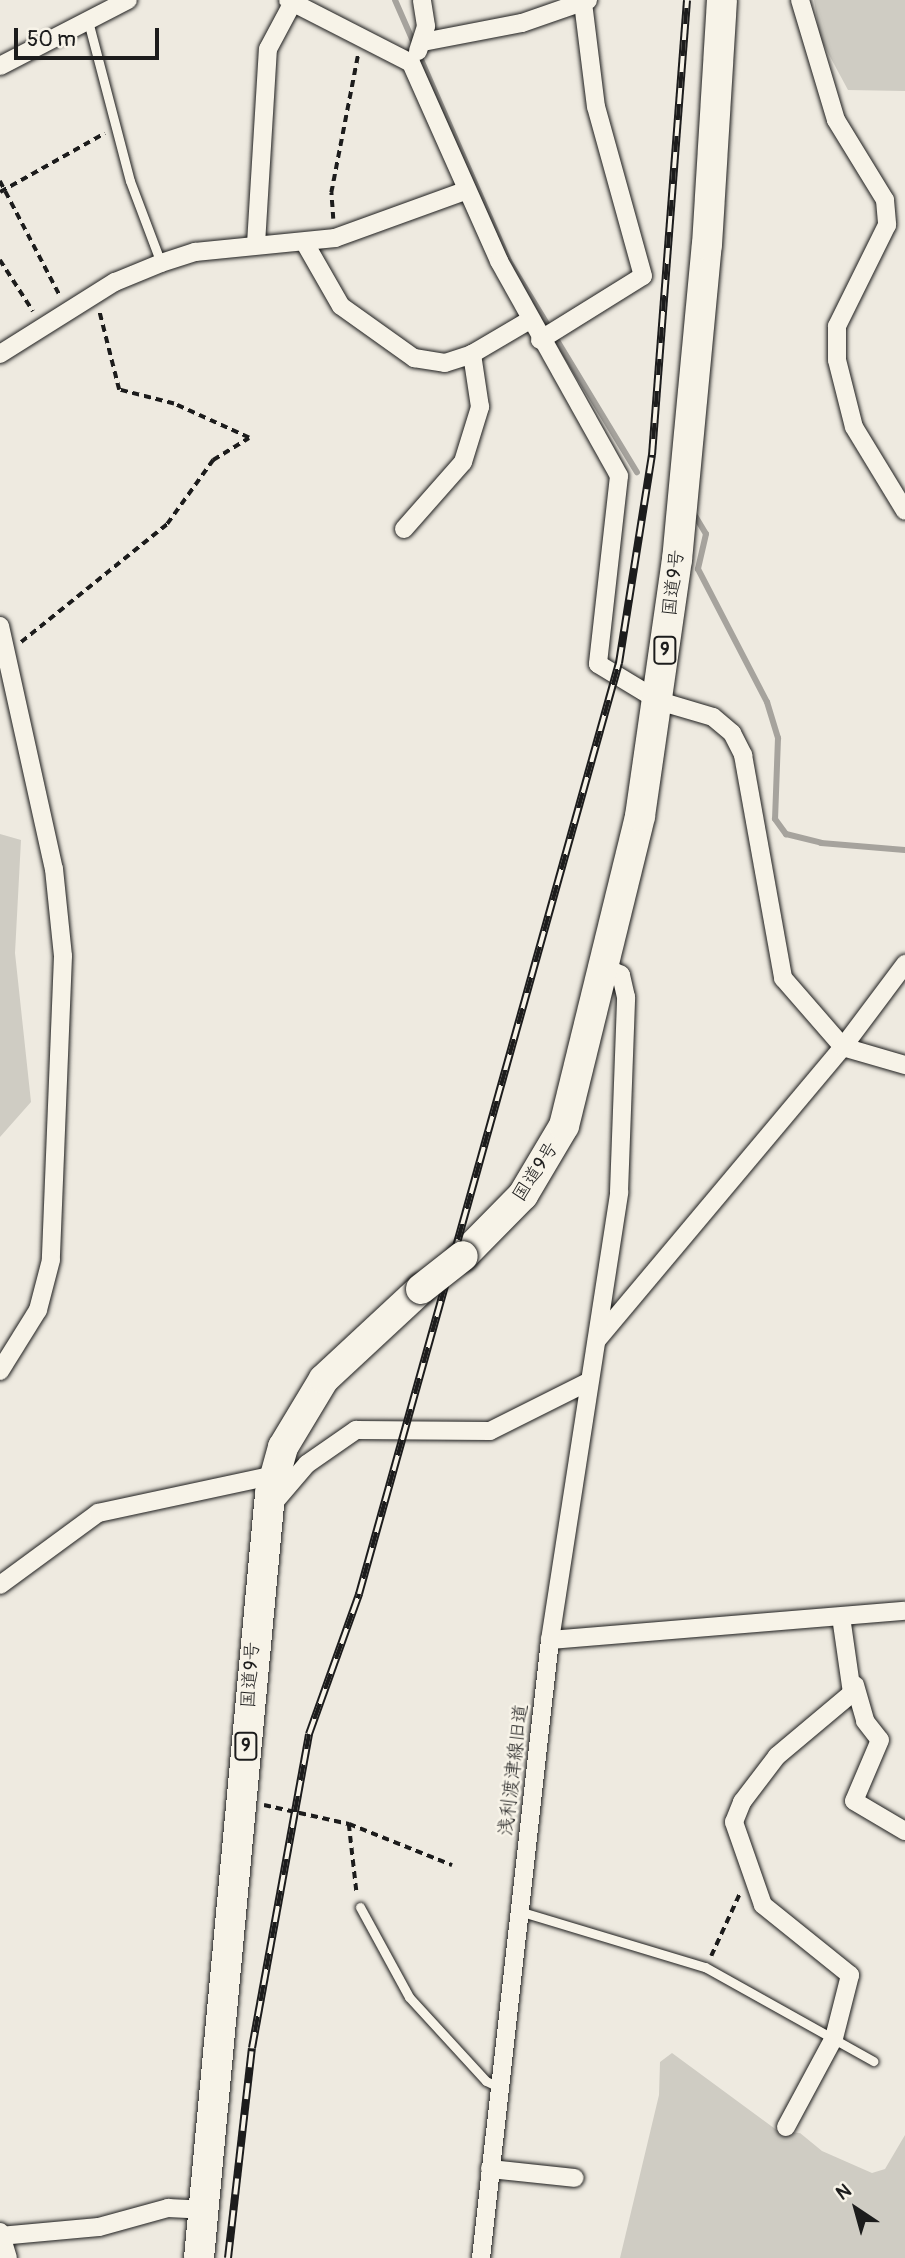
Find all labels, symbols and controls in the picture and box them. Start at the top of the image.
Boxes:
scale bar [18,14,163,58]
text: 50 m [27,26,76,53]
street label: 国道9号 [659,548,689,618]
road number: 9 [653,636,677,664]
street label: 国道9号 [508,1138,564,1206]
street label: 国道9号 [237,1641,265,1709]
street label: 浅利渡津線旧道 [495,1703,533,1837]
road number: 9 [234,1731,258,1760]
north arrow [821,2174,891,2244]
text: N [831,2179,856,2206]

